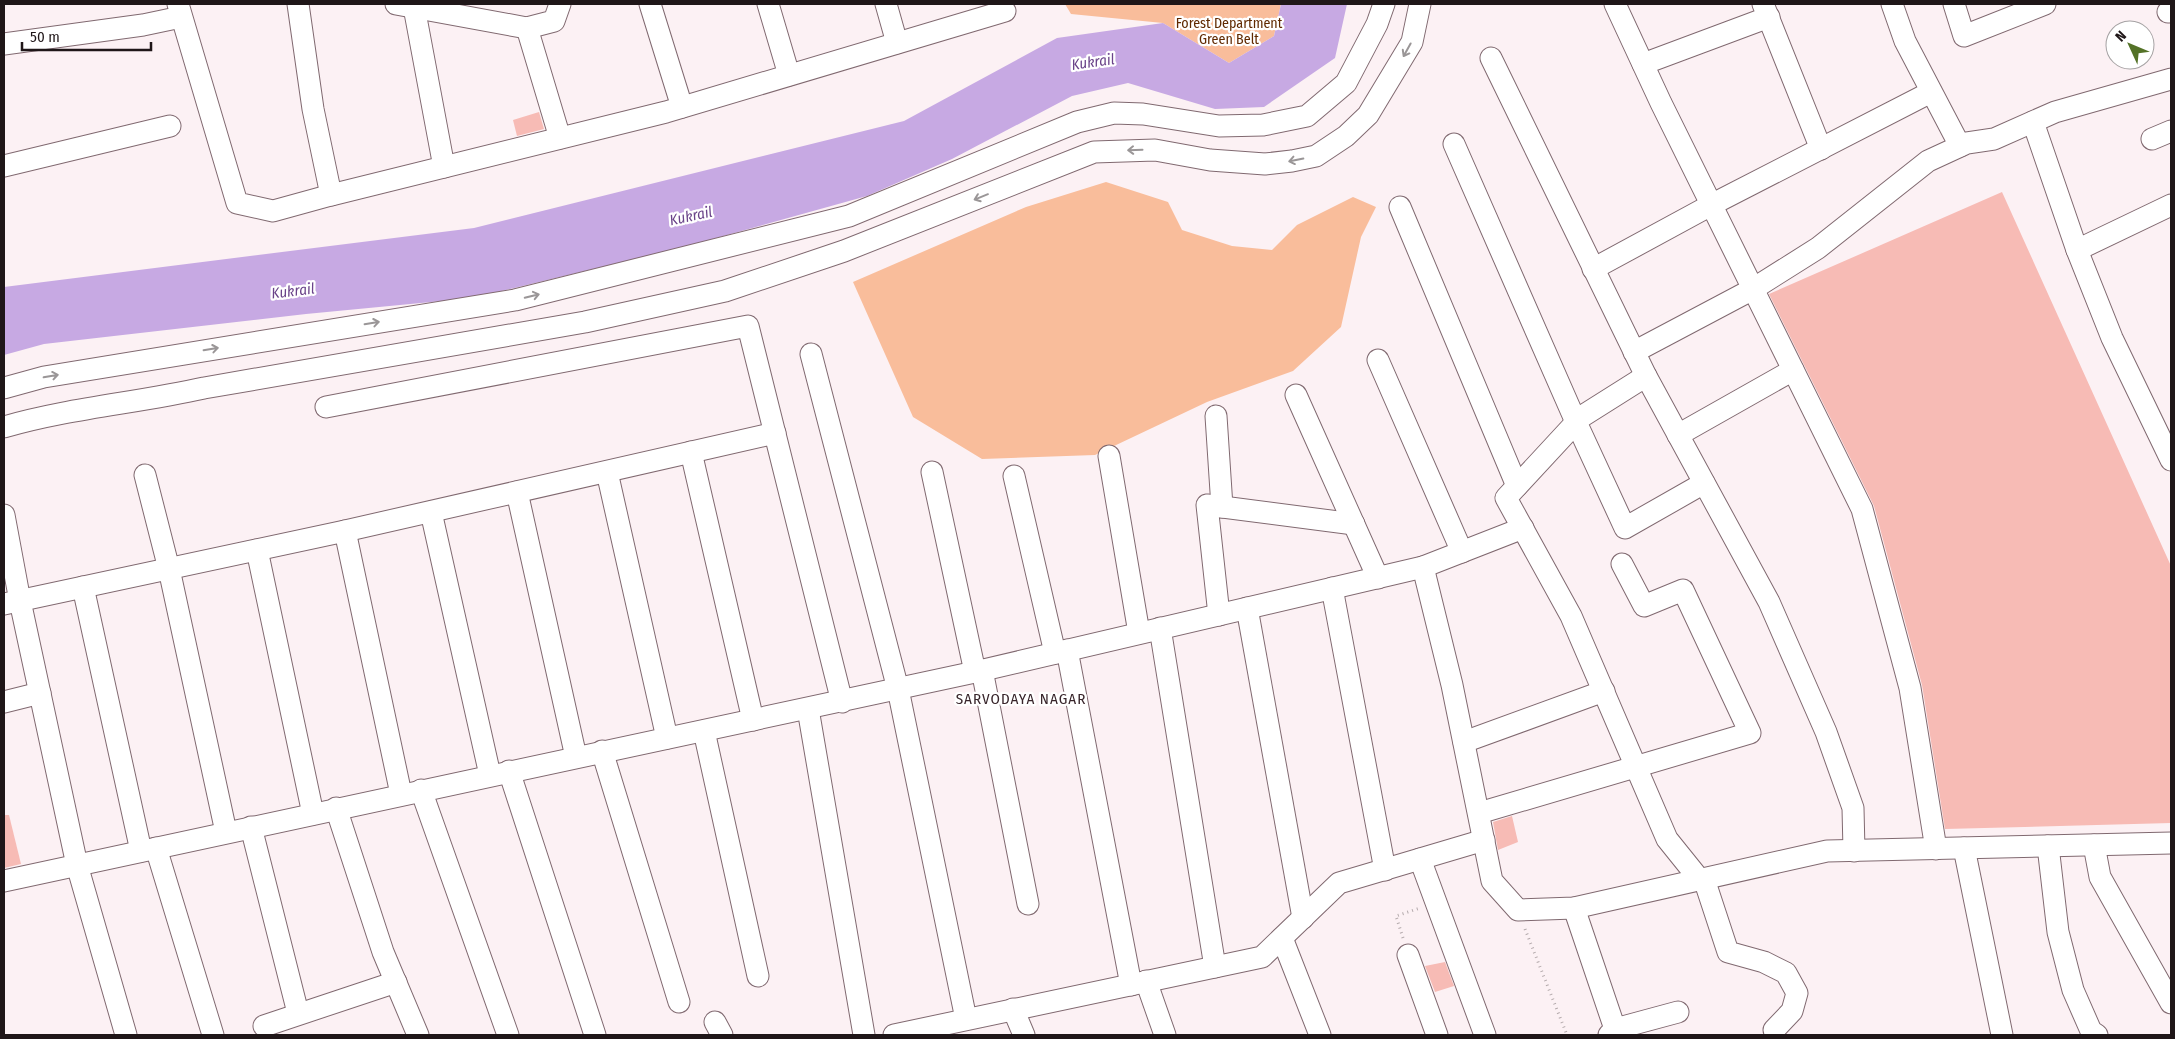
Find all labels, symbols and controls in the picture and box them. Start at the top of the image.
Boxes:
park label: Forest Department Green Belt [1176,15,1283,48]
scale bar [22,20,151,52]
north arrow [2105,20,2155,70]
text: N [2112,27,2130,45]
text: 50 m [30,28,60,46]
one-way arrow [1402,43,1412,58]
water label: Kukrail [1070,50,1116,74]
one-way arrow [1127,146,1143,155]
one-way arrow [1288,156,1304,165]
one-way arrow [974,193,989,202]
water label: Kukrail [668,203,714,229]
water label: Kukrail [270,279,316,303]
one-way arrow [523,291,539,300]
one-way arrow [363,318,379,328]
one-way arrow [203,344,219,354]
one-way arrow [43,370,59,380]
district label: SARVODAYA NAGAR [956,690,1086,708]

